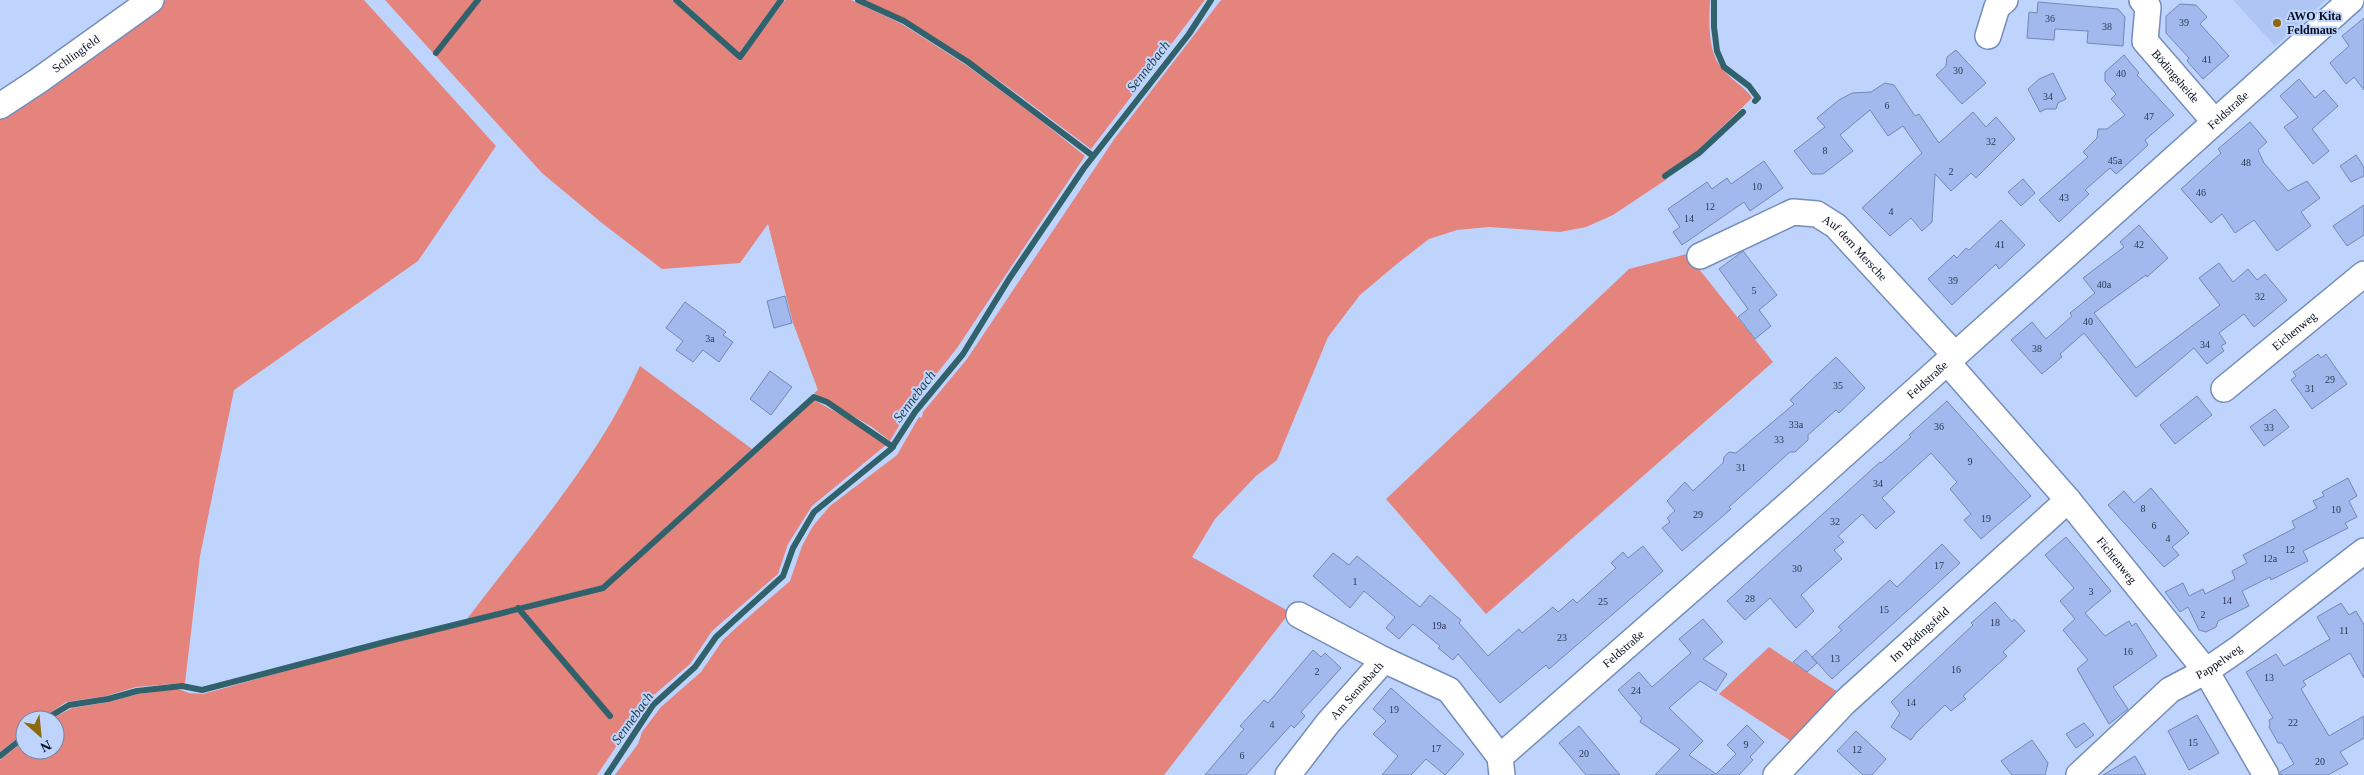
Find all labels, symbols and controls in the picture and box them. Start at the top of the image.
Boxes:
place label: AWO Kita Feldmaus [2287,9,2341,37]
house number: 36 [2045,13,2055,24]
house number: 39 [2179,17,2189,28]
marker: AWO Kita Feldmaus [2271,17,2283,29]
house number: 38 [2102,21,2112,32]
street label: Schlingfeld [49,32,102,76]
water label: Sennebach [1124,38,1173,95]
street label: Bödingsheide [2149,47,2202,106]
house number: 41 [2202,54,2212,65]
house number: 30 [1953,65,1963,76]
house number: 40 [2116,68,2126,79]
street label: Feldstraße [2205,88,2251,132]
house number: 34 [2043,91,2053,102]
house number: 6 [1885,100,1890,111]
house number: 47 [2144,111,2154,122]
house number: 32 [1986,136,1996,147]
house number: 8 [1823,145,1828,156]
house number: 45a [2108,155,2123,166]
house number: 48 [2241,157,2251,168]
house number: 2 [1949,166,1954,177]
house number: 10 [1752,181,1762,192]
house number: 46 [2196,187,2206,198]
house number: 43 [2059,192,2069,203]
house number: 12 [1705,201,1715,212]
house number: 4 [1889,206,1894,217]
street label: Auf dem Mersche [1820,212,1890,284]
house number: 14 [1684,213,1694,224]
house number: 41 [1995,239,2005,250]
house number: 42 [2134,239,2144,250]
house number: 39 [1948,275,1958,286]
house number: 40a [2097,279,2112,290]
house number: 5 [1752,285,1757,296]
house number: 32 [2255,291,2265,302]
street label: Eichenweg [2269,309,2319,354]
house number: 40 [2083,316,2093,327]
house number: 3a [705,333,715,344]
house number: 34 [2200,339,2210,350]
house number: 38 [2032,343,2042,354]
street label: Feldstraße [1904,358,1951,402]
water label: Sennebach [890,368,939,425]
house number: 29 [2325,374,2335,385]
house number: 35 [1833,380,1843,391]
house number: 31 [2305,383,2315,394]
house number: 33a [1789,419,1804,430]
house number: 36 [1934,421,1944,432]
house number: 33 [2264,422,2274,433]
house number: 33 [1774,434,1784,445]
house number: 9 [1968,456,1973,467]
house number: 31 [1736,462,1746,473]
house number: 34 [1873,478,1883,489]
house number: 8 [2141,503,2146,514]
house number: 10 [2331,504,2341,515]
house number: 29 [1693,509,1703,520]
house number: 19 [1981,513,1991,524]
house number: 32 [1830,516,1840,527]
house number: 6 [2152,520,2157,531]
house number: 4 [2166,533,2171,544]
street label: Fichtenweg [2094,534,2140,586]
house number: 12 [2285,544,2295,555]
house number: 12a [2263,553,2278,564]
house number: 17 [1934,560,1944,571]
house number: 30 [1792,563,1802,574]
house number: 1 [1353,576,1358,587]
house number: 3 [2089,586,2094,597]
house number: 28 [1745,593,1755,604]
house number: 14 [2222,595,2232,606]
house number: 25 [1598,596,1608,607]
house number: 15 [1879,604,1889,615]
street label: Im Bödingsfeld [1887,604,1952,665]
house number: 2 [2201,609,2206,620]
house number: 18 [1990,617,2000,628]
house number: 19a [1432,620,1447,631]
house number: 11 [2339,625,2349,636]
street label: Feldstraße [1600,627,1647,671]
house number: 23 [1557,632,1567,643]
street label: Pappelweg [2193,641,2245,682]
house number: 16 [2123,646,2133,657]
house number: 13 [1830,653,1840,664]
street label: Am Sennebach [1327,659,1386,723]
house number: 16 [1951,664,1961,675]
house number: 2 [1315,666,1320,677]
house number: 13 [2264,672,2274,683]
house number: 24 [1631,685,1641,696]
water label: Sennebach [609,689,656,747]
house number: 14 [1906,697,1916,708]
house number: 19 [1389,704,1399,715]
north arrow [15,710,65,760]
house number: 22 [2288,717,2298,728]
house number: 4 [1270,719,1275,730]
text: N [38,737,54,755]
house number: 15 [2188,737,2198,748]
house number: 9 [1744,739,1749,750]
house number: 17 [1431,743,1441,754]
house number: 12 [1852,744,1862,755]
house number: 20 [1579,748,1589,759]
house number: 6 [1240,750,1245,761]
house number: 20 [2315,756,2325,767]

